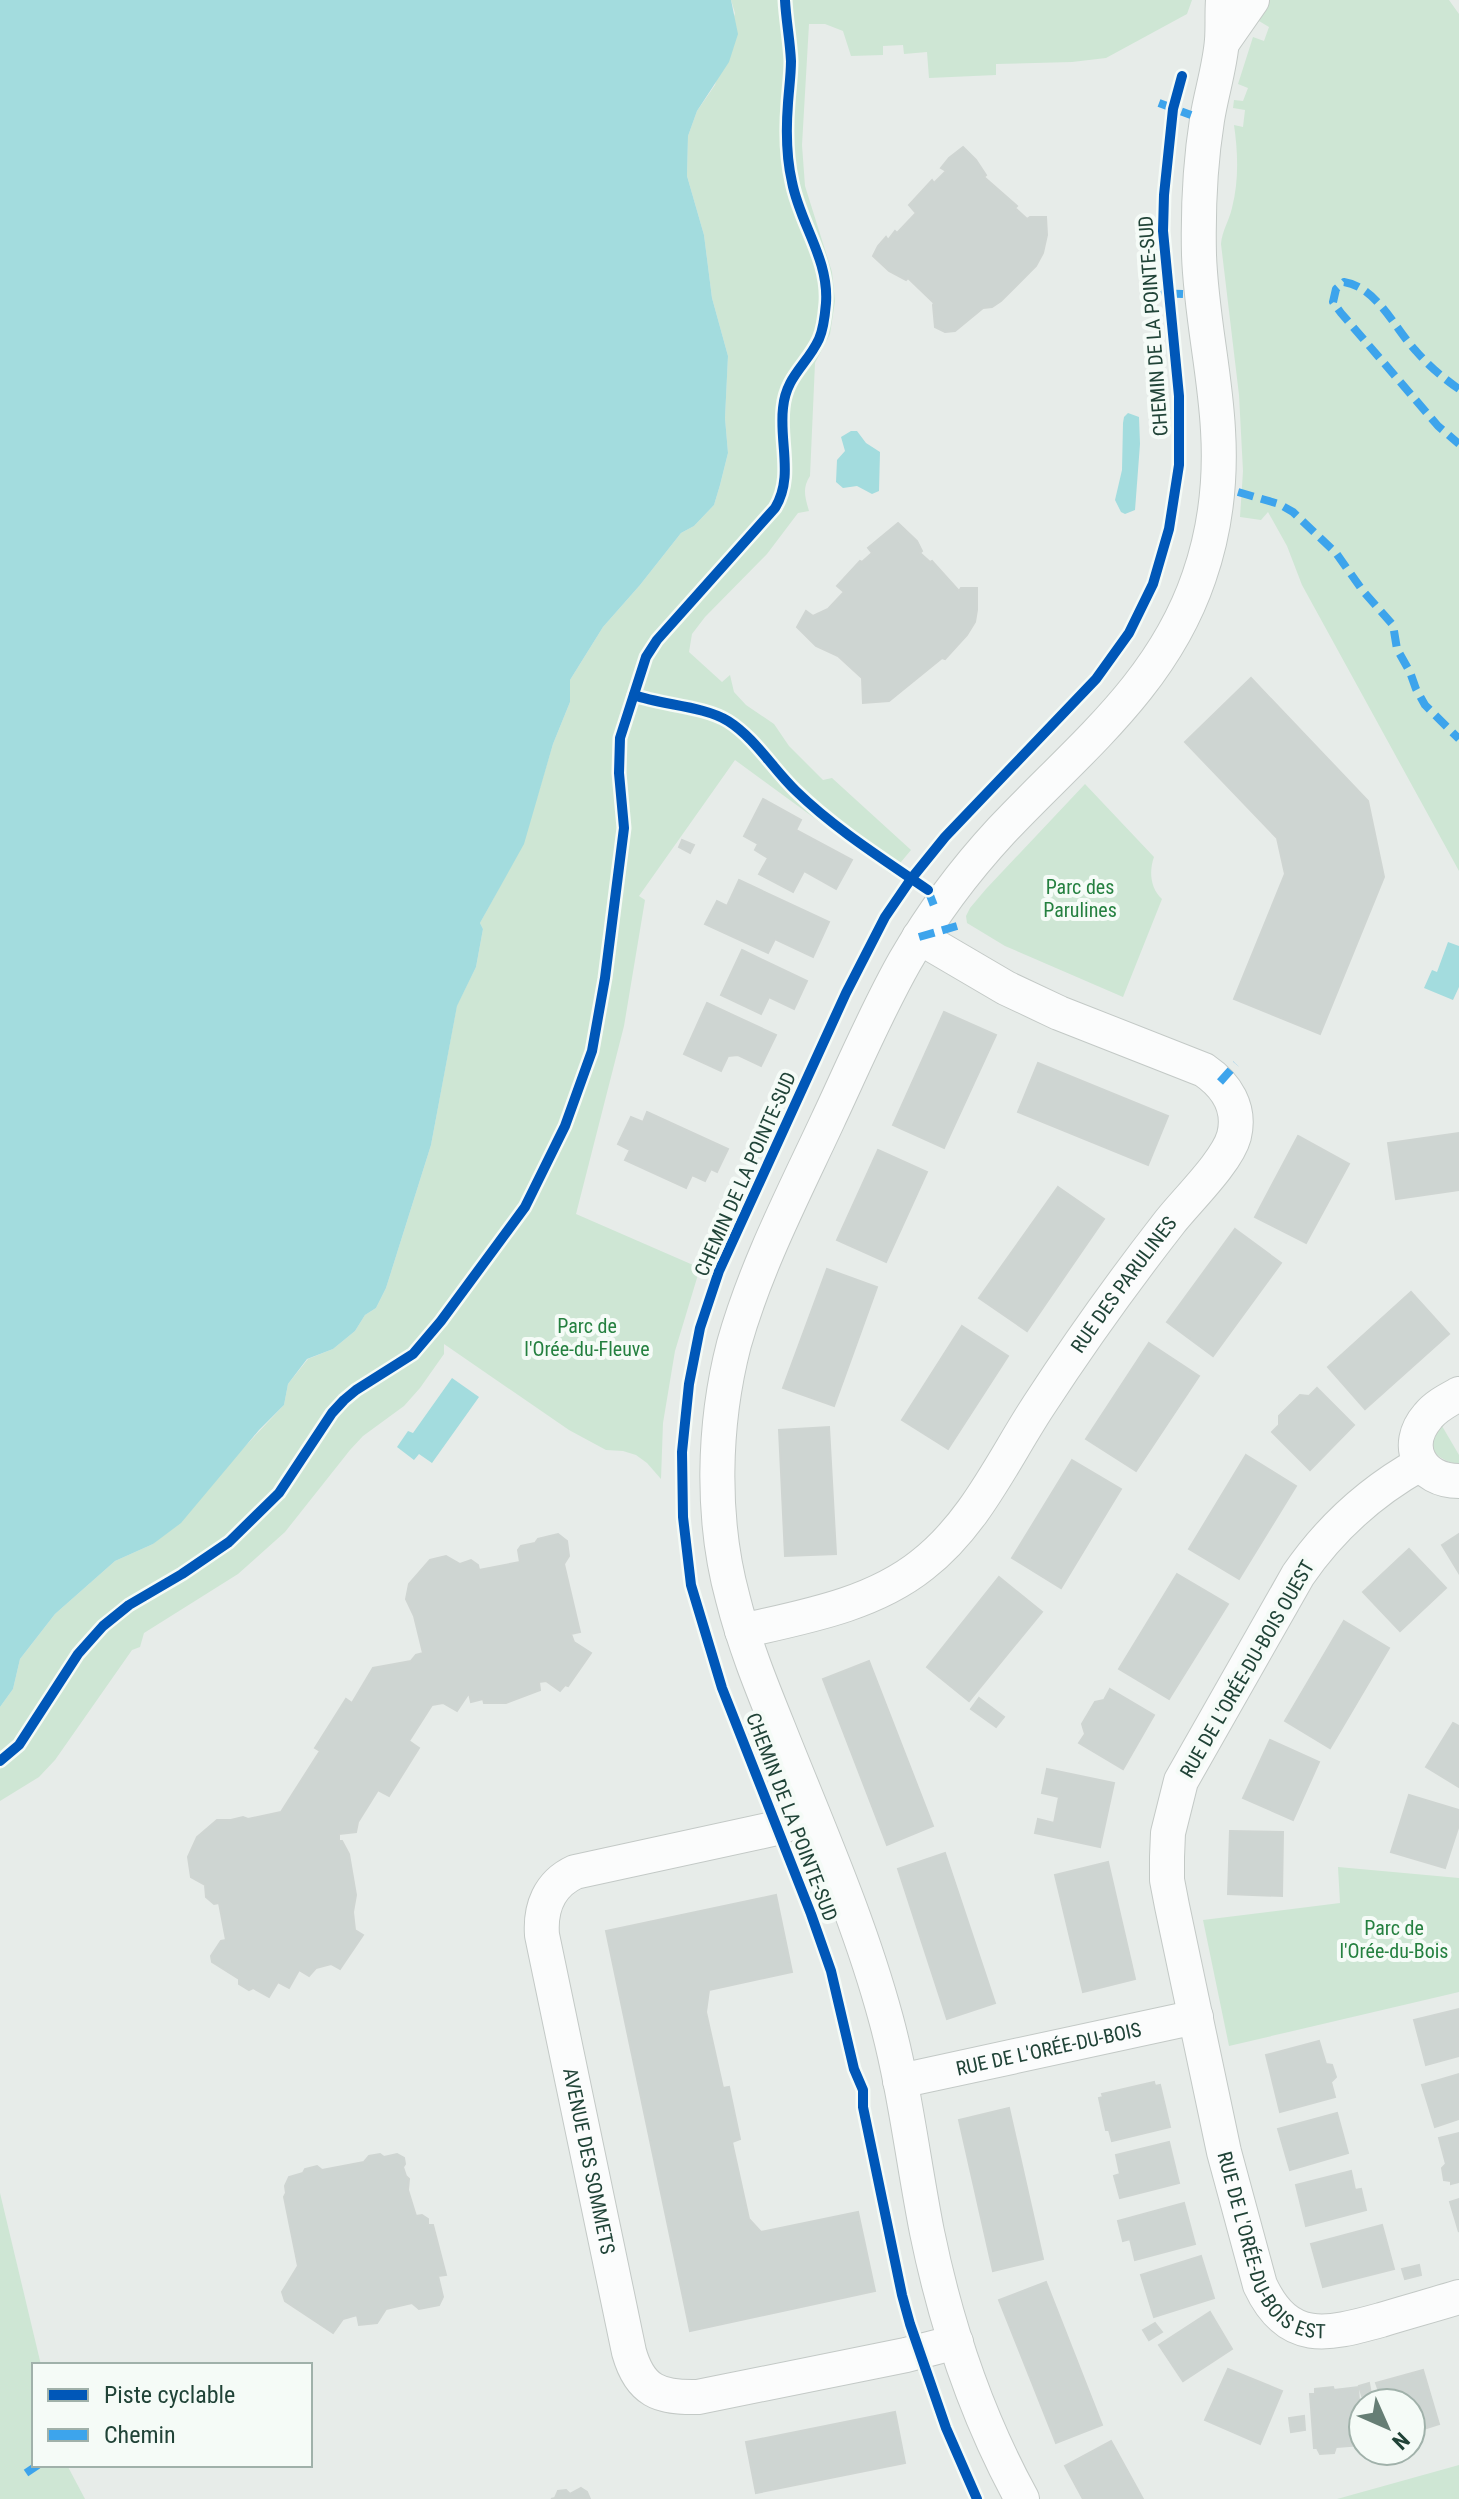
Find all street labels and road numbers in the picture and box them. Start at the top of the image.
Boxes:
street label: CHEMIN DE LA POINTE-SUD [1133,215,1173,437]
street label: CHEMIN DE LA POINTE-SUD [689,1068,801,1280]
street label: RUE DES PARULINES [1066,1212,1182,1357]
street label: RUE DE L'ORÉE-DU-BOIS OUEST [1175,1556,1319,1782]
street label: CHEMIN DE LA POINTE-SUD [741,1709,843,1925]
street label: RUE DE L'ORÉE-DU-BOIS [954,2017,1143,2081]
street label: AVENUE DES SOMMETS [558,2066,620,2256]
street label: RUE DE L'ORÉE-DU-BOIS EST [1212,2149,1326,2344]

